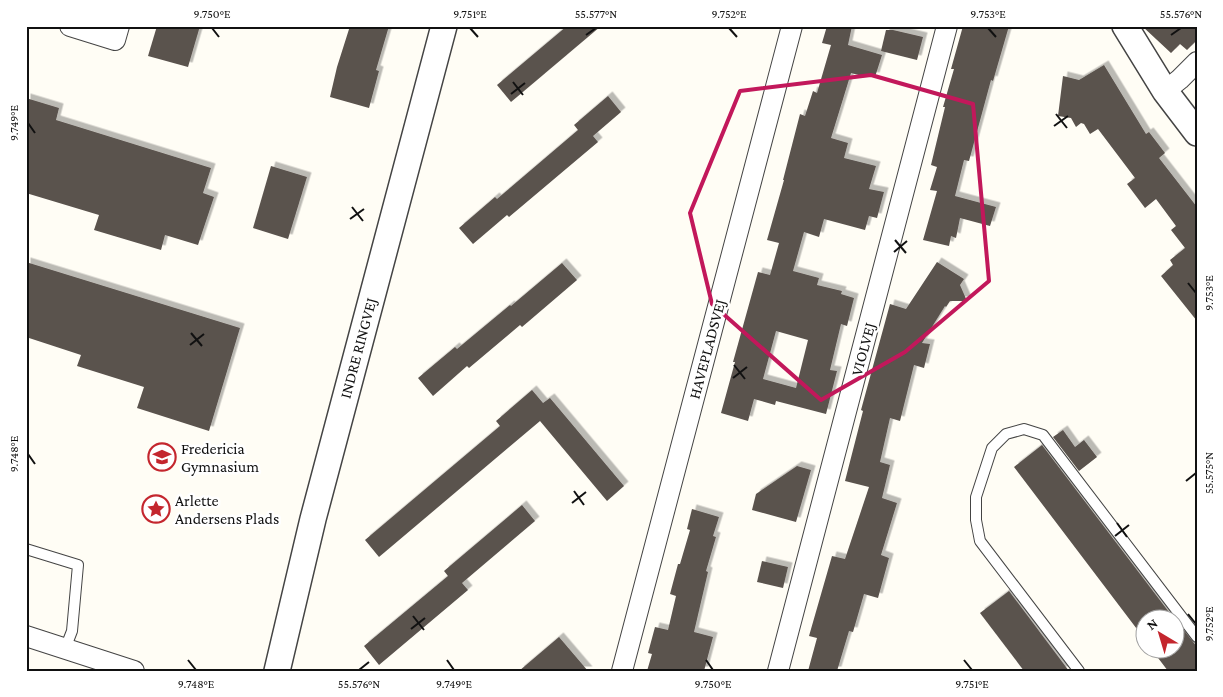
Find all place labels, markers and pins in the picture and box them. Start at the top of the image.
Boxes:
place label: Fredericia Gymnasium [181,440,259,476]
school or university icon: Fredericia Gymnasium [147,442,177,472]
place label: Arlette Andersens Plads [175,492,279,527]
place icon: Arlette Andersens Plads [141,494,171,524]

